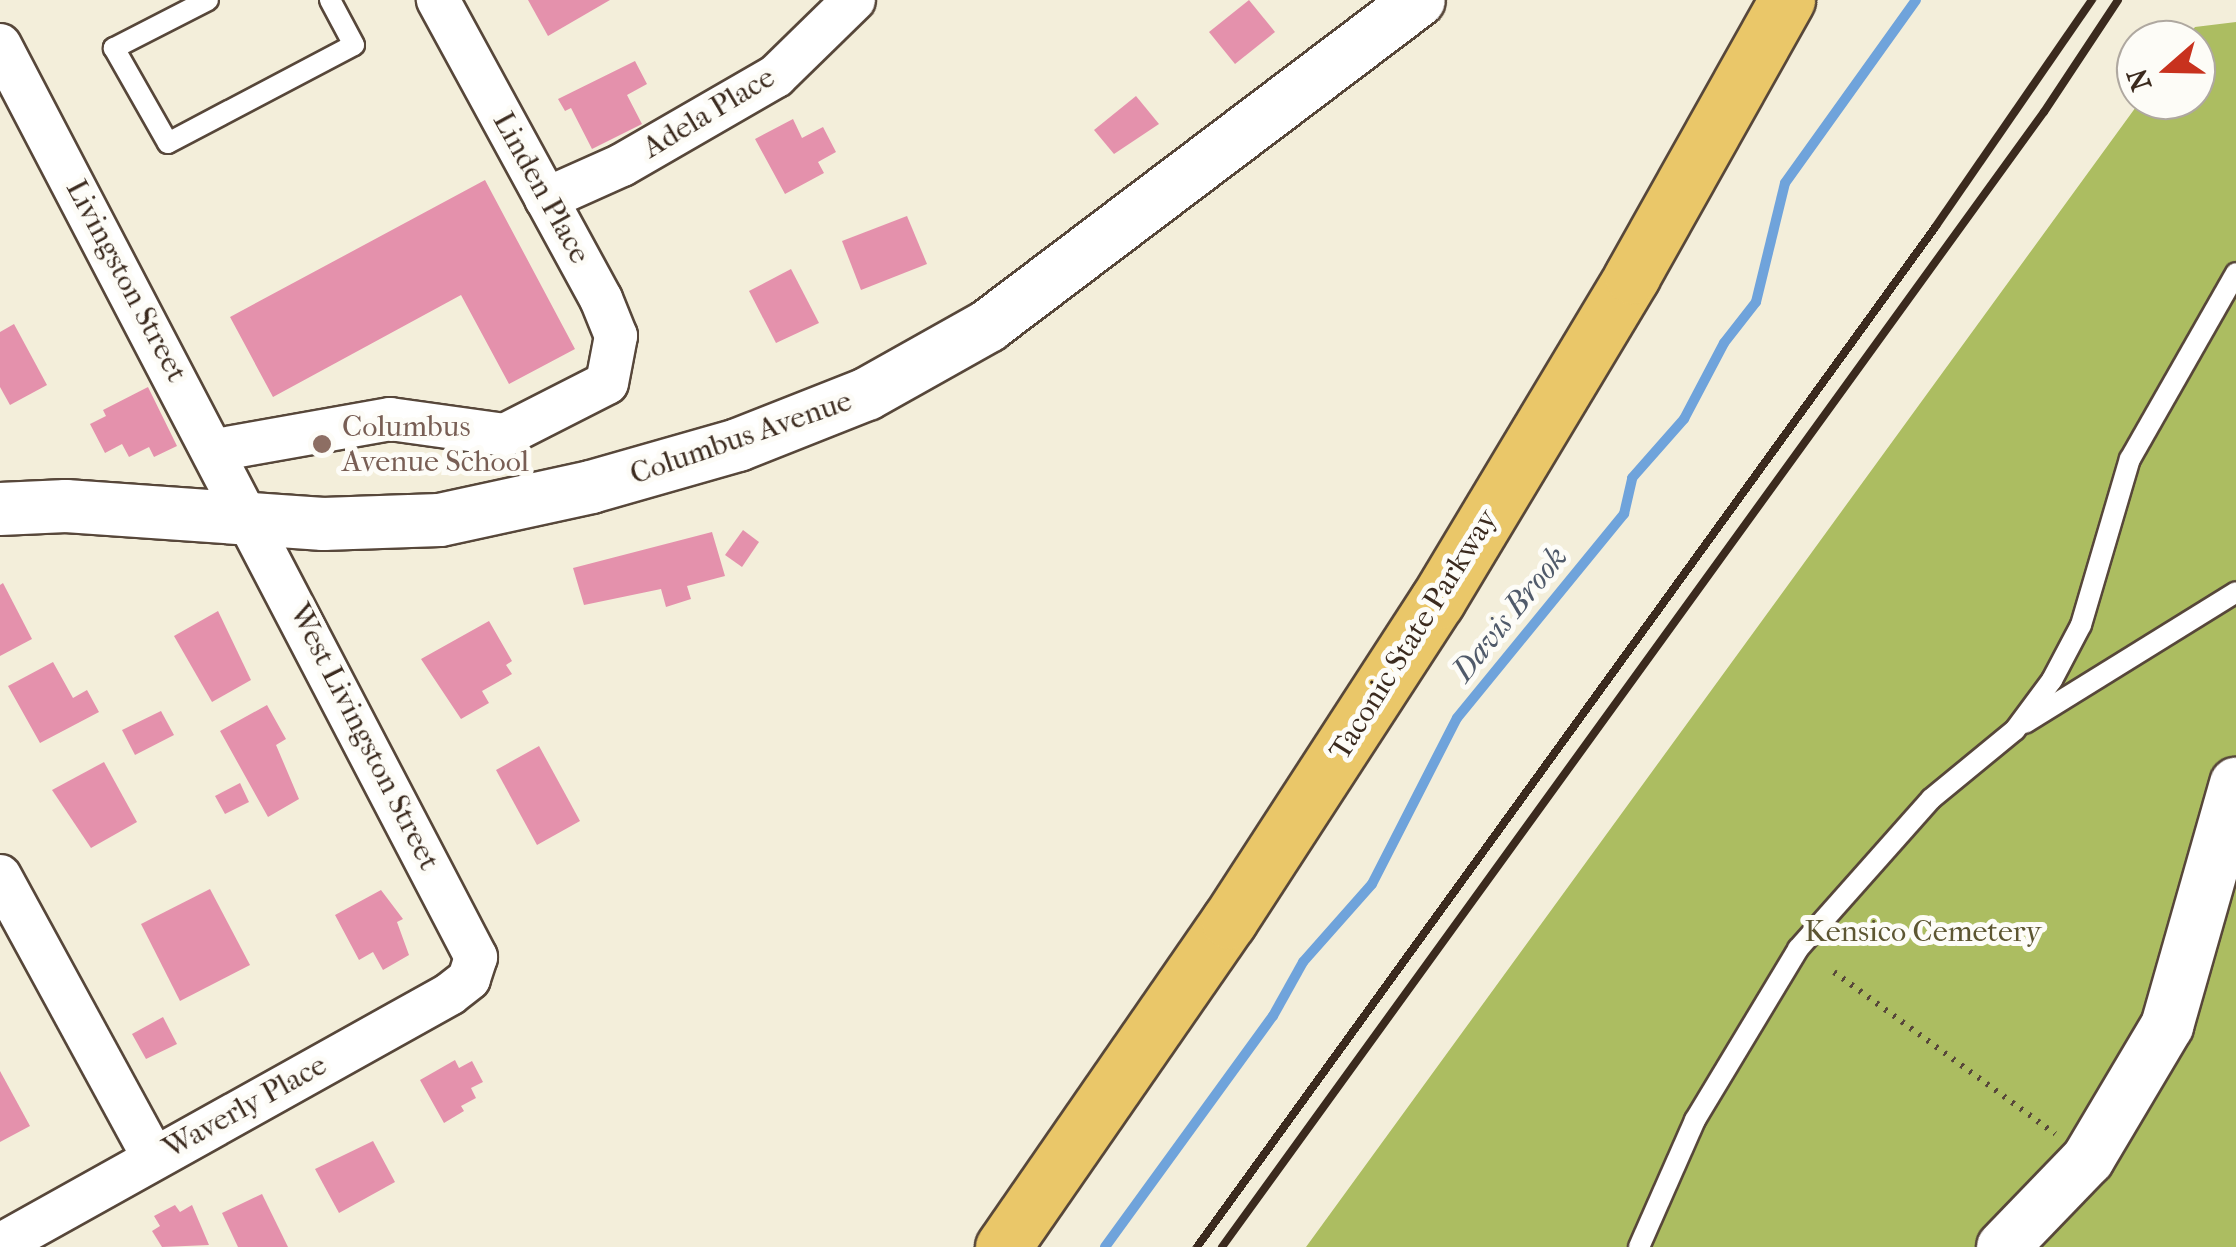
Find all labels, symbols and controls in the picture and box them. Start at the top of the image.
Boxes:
north arrow [2116,20,2216,120]
street label: Adela Place [637,60,781,166]
text: N [2120,64,2158,95]
street label: Linden Place [485,106,597,270]
street label: Livingston Street [58,174,194,388]
street label: Columbus Avenue [626,383,856,493]
place label: Columbus Avenue School [342,409,529,480]
marker: Columbus Avenue School [311,433,333,455]
street label: Taconic State Parkway [1322,503,1506,767]
water label: Davis Brook [1444,539,1576,689]
street label: West Livingston Street [281,598,447,876]
park label: Kensico Cemetery [1804,914,2042,950]
street label: Waverly Place [157,1047,333,1167]

